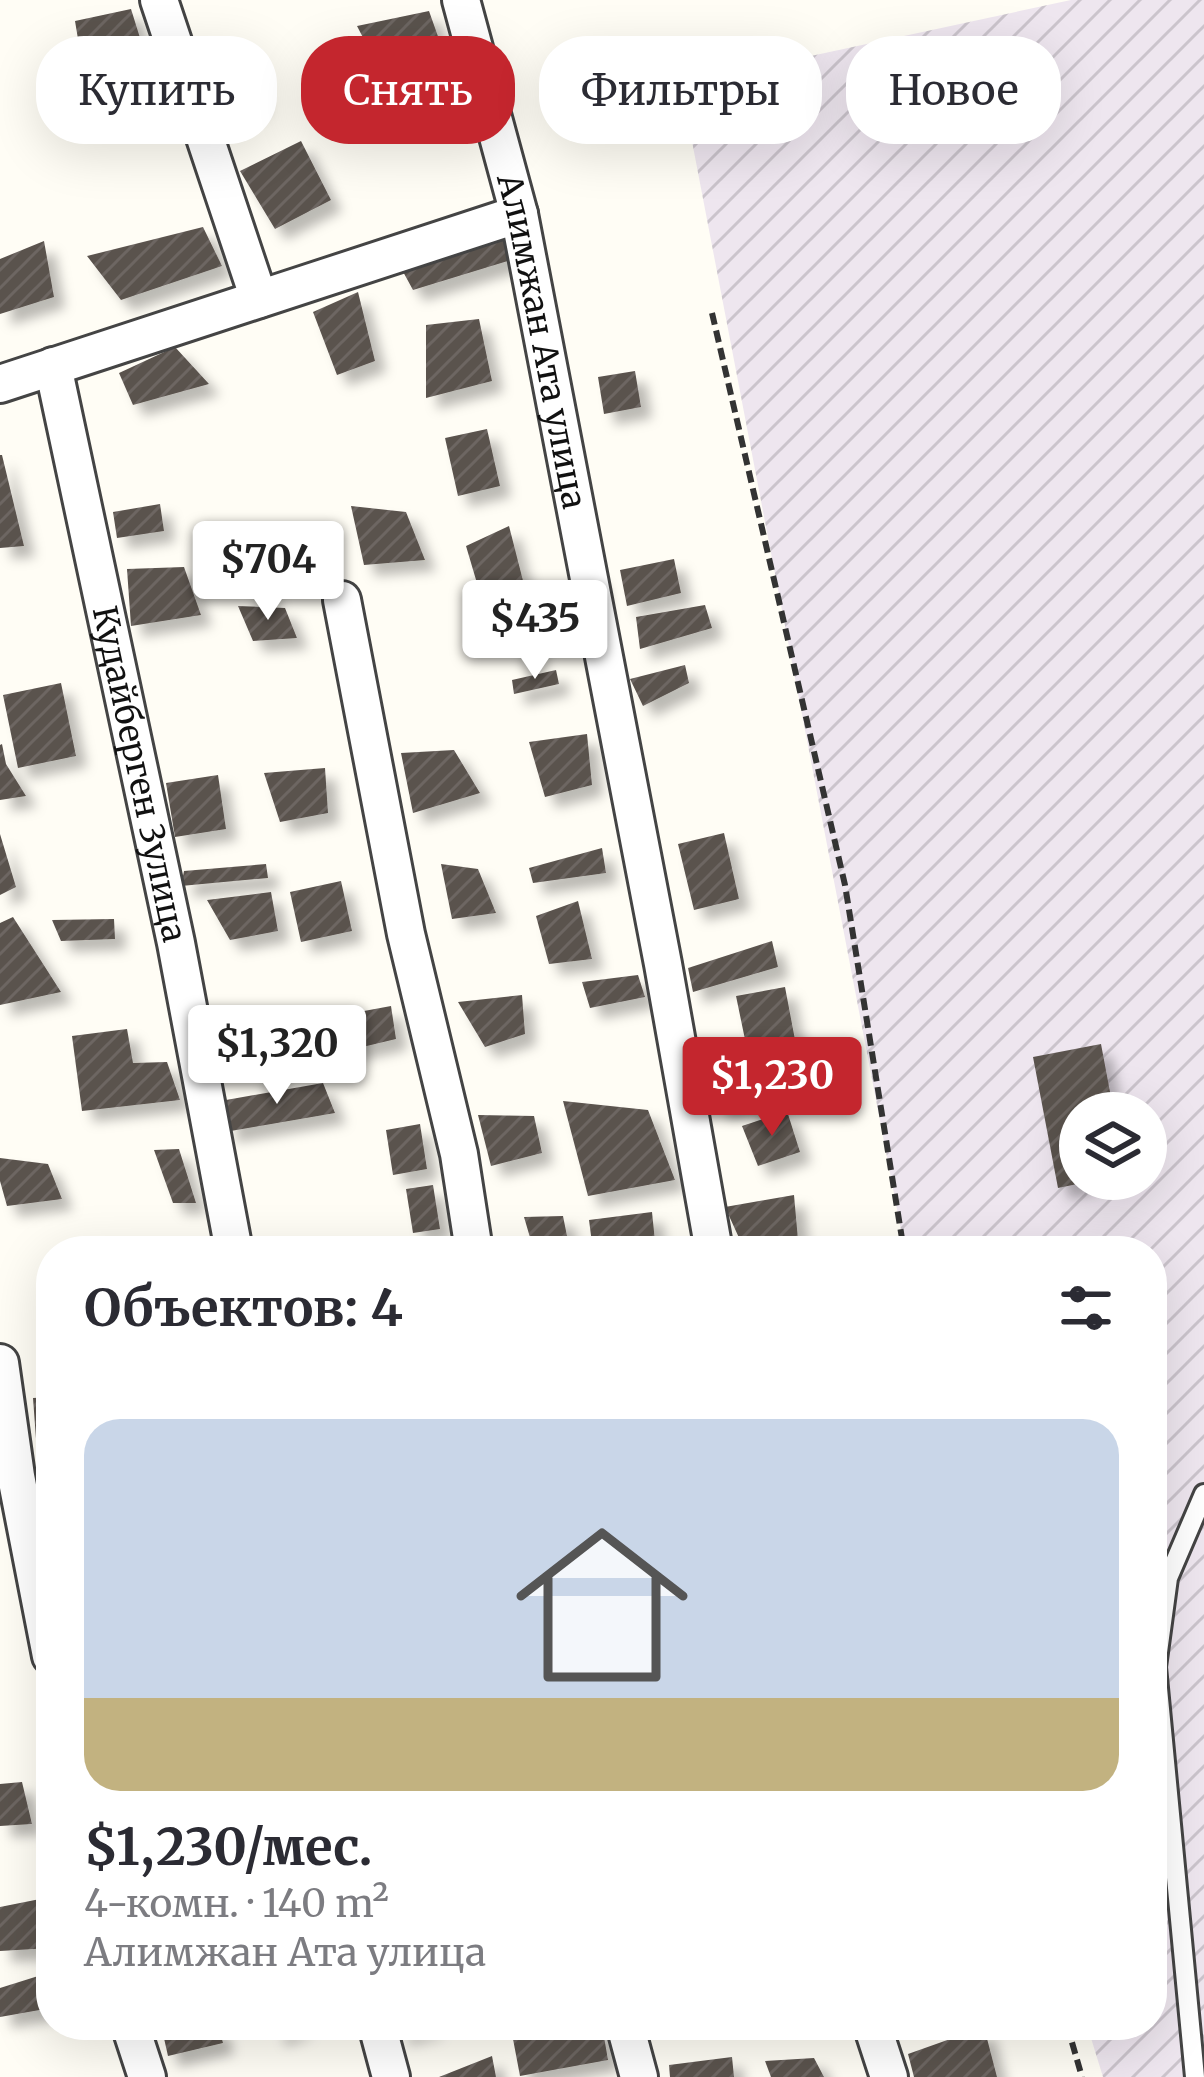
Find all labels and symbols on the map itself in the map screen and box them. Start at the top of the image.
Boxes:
street label: Алимжан Ата улица [488,168,596,512]
pin: $704 [197,521,339,623]
pin: $435 [464,580,606,682]
street label: Кудайберген 3улица [84,602,196,946]
pin: $1,320 [179,1005,375,1107]
pin: $1,230 [674,1037,870,1139]

